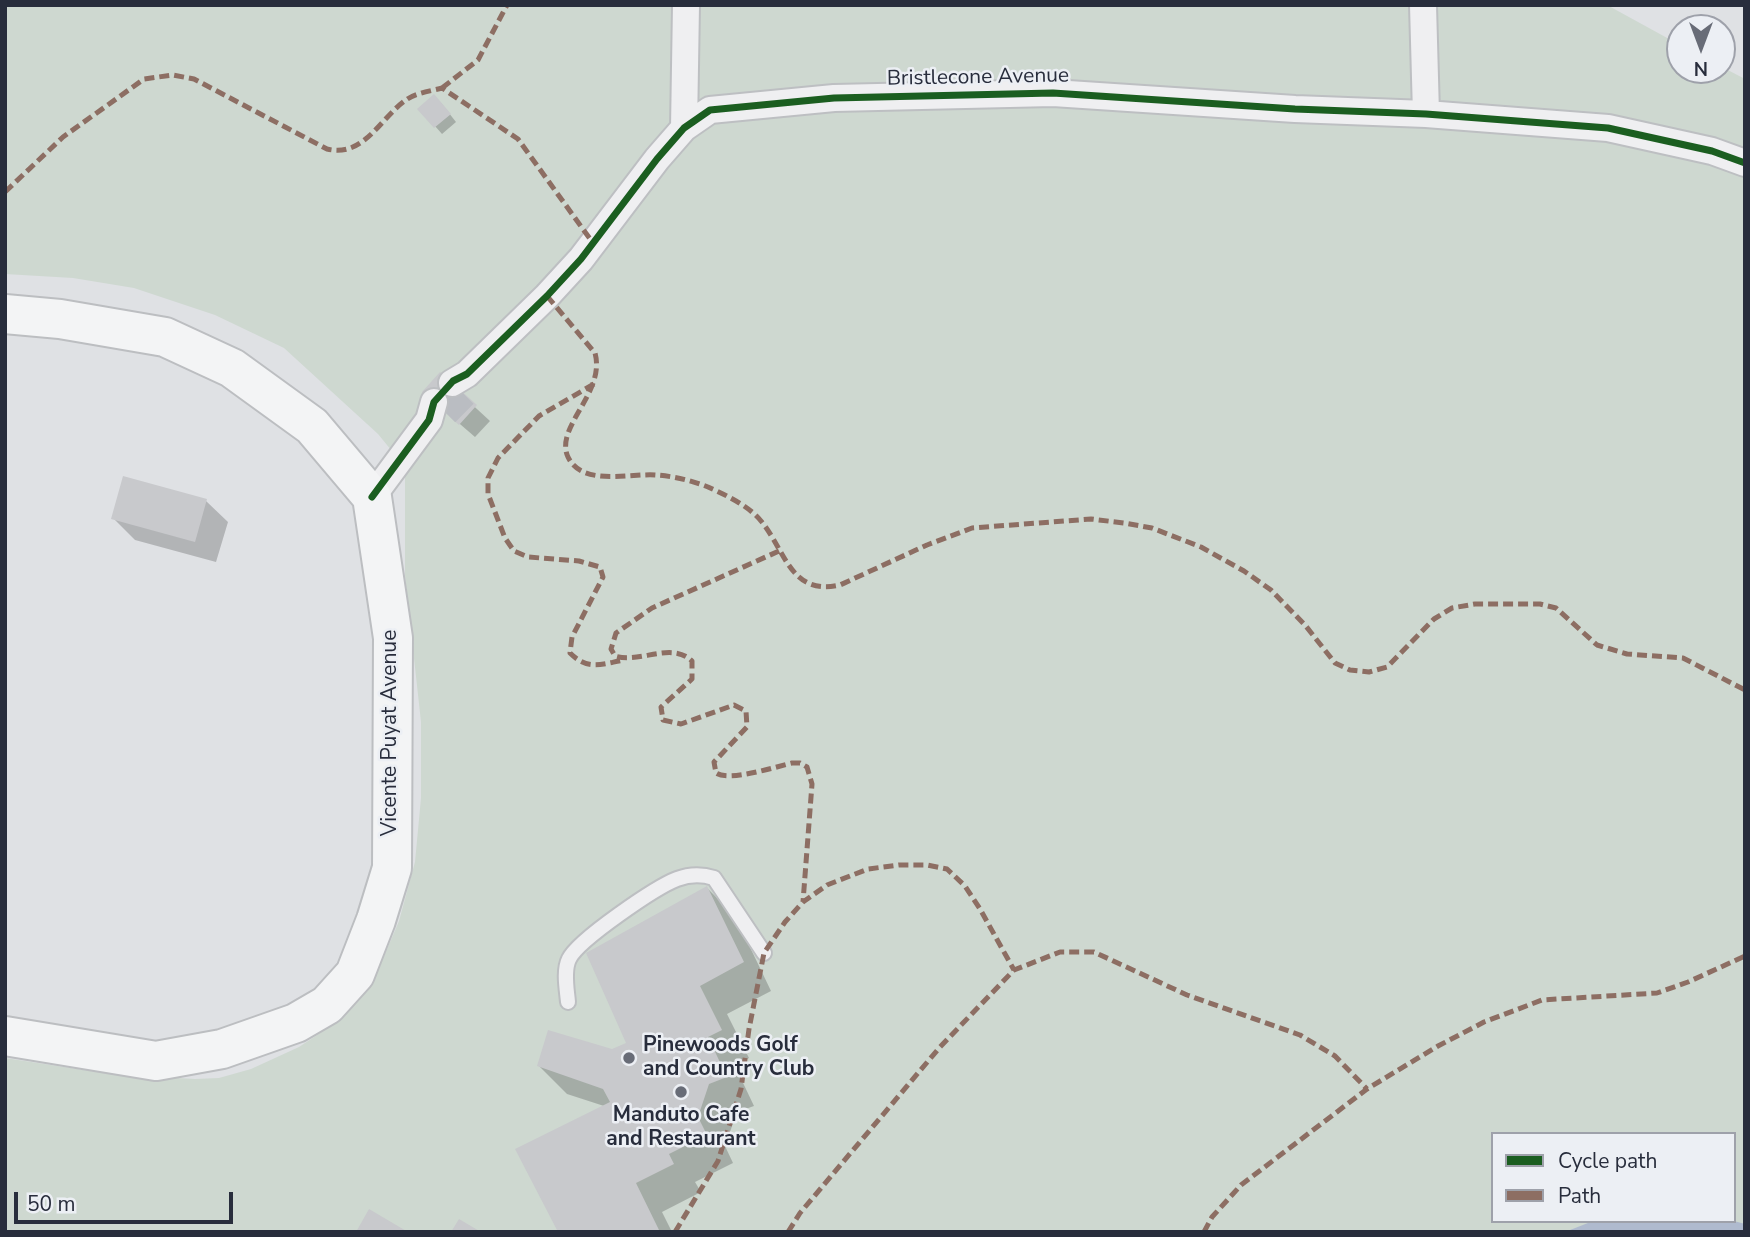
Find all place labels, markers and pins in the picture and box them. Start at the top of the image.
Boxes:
place label: Pinewoods Golf and Country Club [643,1033,814,1083]
marker: Pinewoods Golf and Country Club [621,1050,637,1066]
marker: Manduto Cafe and Restaurant [673,1084,689,1100]
place label: Manduto Cafe and Restaurant [606,1103,756,1153]

